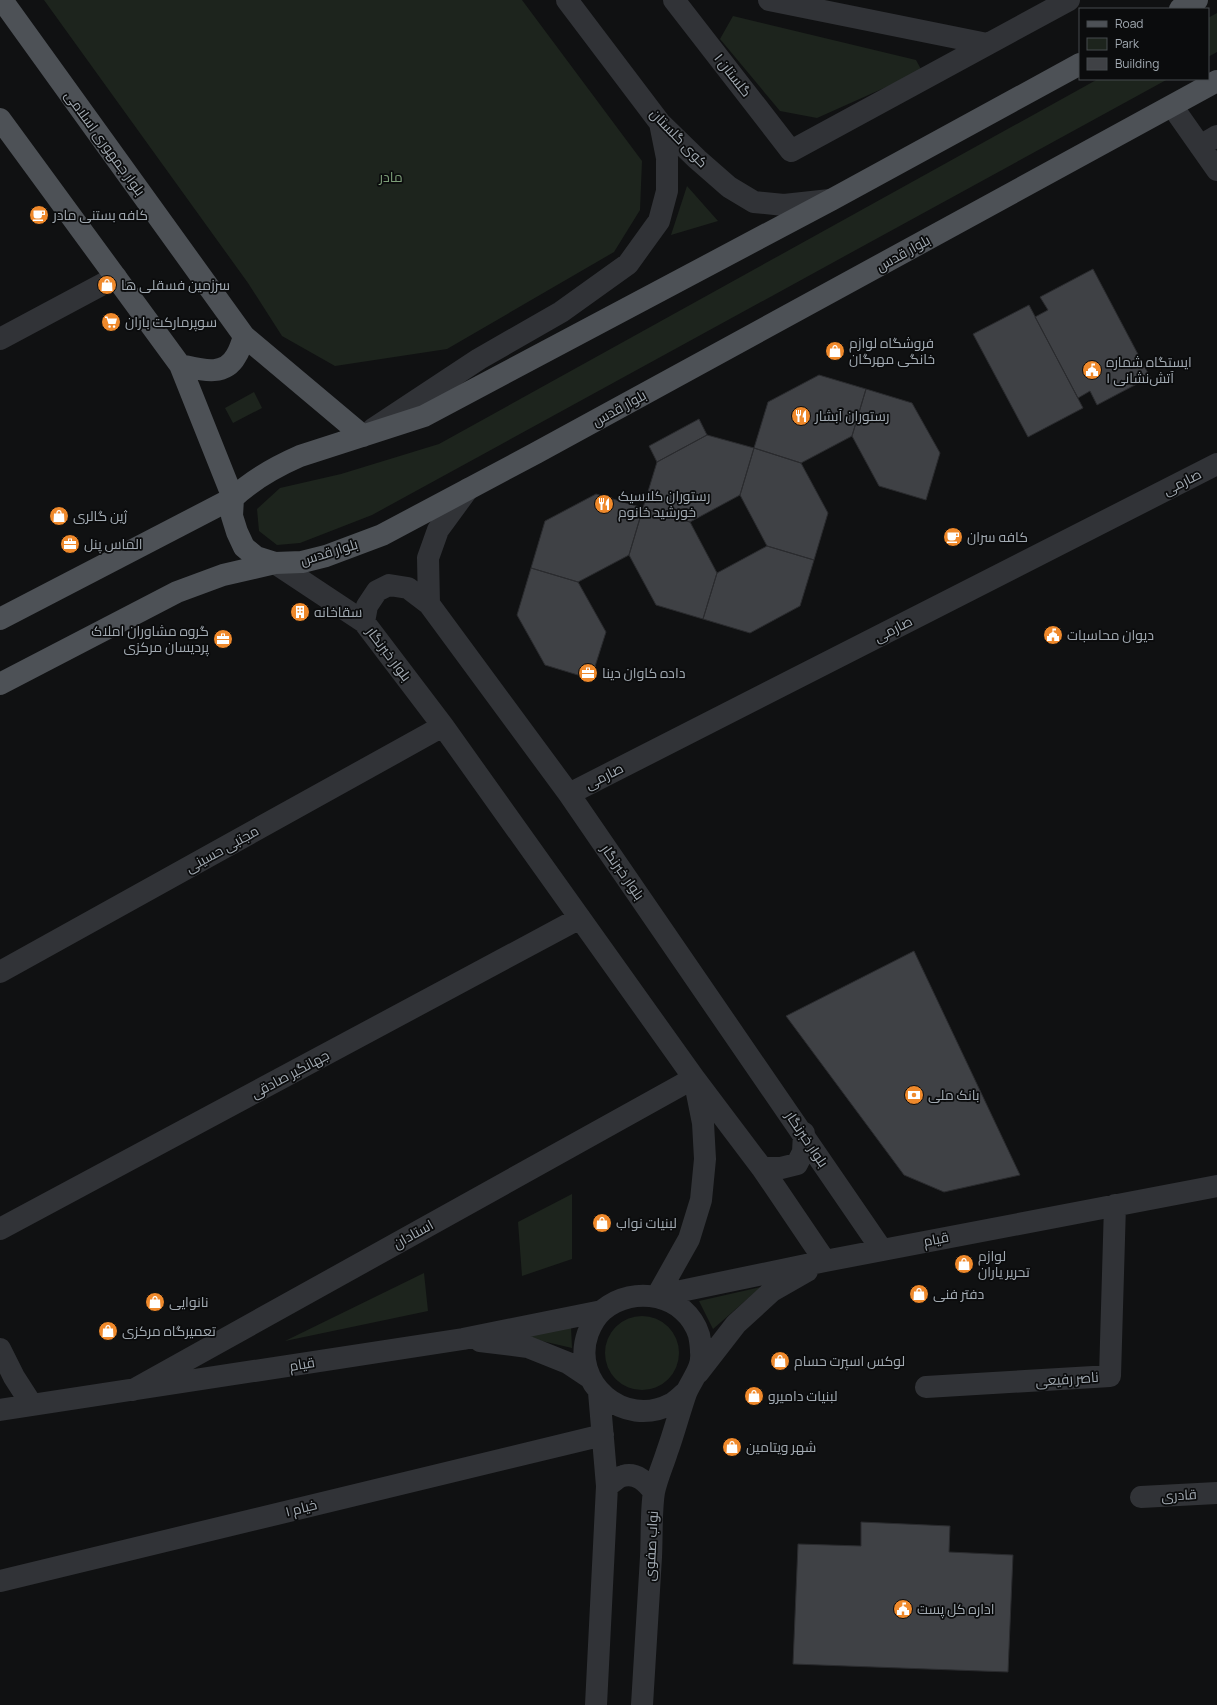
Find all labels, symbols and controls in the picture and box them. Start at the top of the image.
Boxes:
legend [1079,8,1209,80]
text: Road [1115,15,1143,32]
text: Park [1115,35,1140,52]
street label: گلستان ۱ [710,49,756,100]
text: Building [1115,55,1159,72]
street label: بلوار جمهوری اسلامی [61,86,150,199]
street label: کوی گلستان [646,104,712,171]
park label: مادر [378,167,403,186]
cafe icon: کافه بستنی مادر [28,204,50,226]
place label: کافه بستنی مادر [52,205,148,224]
street label: بلوار قدس [872,230,933,275]
shop icon: سرزمین فسقلی ها [96,274,118,296]
place label: سرزمین فسقلی ها [121,275,230,294]
supermarket icon: سوپرمارکت باران [100,311,122,333]
place label: سوپرمارکت باران [125,312,217,332]
place label: فروشگاه لوازم خانگی مهرگان [849,333,935,368]
shop icon: فروشگاه لوازم خانگی مهرگان [824,340,846,362]
place label: ایستگاه شماره ۱ آتش‌نشانی [1106,352,1192,387]
public building icon: ایستگاه شماره ۱ آتش‌نشانی [1081,359,1103,381]
street label: بلوار قدس [588,385,649,430]
restaurant icon: رستوران آبشار [790,405,812,427]
place label: رستوران آبشار [814,406,889,425]
street label: صارمی [1159,464,1204,499]
place label: رستوران کلاسیک خورشید خانوم [618,486,710,522]
restaurant icon: رستوران کلاسیک خورشید خانوم [593,493,615,515]
shop icon: ژین گالری [48,505,70,527]
place label: ژین گالری [73,506,127,525]
cafe icon: کافه سران [942,526,964,548]
place label: کافه سران [967,527,1028,546]
office icon: الماس پنل [59,533,81,555]
place label: الماس پنل [84,534,143,554]
street label: بلوار قدس [298,534,360,569]
building icon: سقاخانه [289,601,311,623]
place label: سقاخانه [314,602,362,621]
street label: صارمی [870,611,915,646]
place label: گروه مشاوران املاک پردیسان مرکزی [91,621,209,657]
street label: بلوار خبرنگار [362,622,416,685]
public building icon: دیوان محاسبات [1042,624,1064,646]
place label: دیوان محاسبات [1067,625,1154,644]
office icon: گروه مشاوران املاک پردیسان مرکزی [212,628,234,650]
office icon: داده کاوان دینا [577,662,599,684]
place label: داده کاوان دینا [602,663,685,682]
street label: صارمی [581,758,626,793]
street label: مجتبی حسینی [182,821,262,877]
street label: بلوار خبرنگار [597,839,650,903]
street label: جهانگیر صادقی [247,1045,332,1102]
bank icon: بانک ملی [903,1084,925,1106]
place label: بانک ملی [928,1085,980,1104]
street label: بلوار خبرنگار [781,1106,833,1171]
shop icon: لبنیات نواب [591,1212,613,1234]
place label: لبنیات نواب [616,1213,677,1232]
street label: استادان [389,1215,436,1252]
street label: قیام [922,1227,950,1251]
place label: لوازم تحریر یاران [978,1246,1030,1281]
shop icon: لوازم تحریر یاران [953,1253,975,1275]
shop icon: دفتر فنی [908,1283,930,1305]
place label: دفتر فنی [933,1284,984,1303]
shop icon: نانوایی [144,1291,166,1313]
place label: نانوایی [169,1292,209,1311]
shop icon: تعمیرگاه مرکزی [97,1320,119,1342]
place label: تعمیرگاه مرکزی [122,1321,216,1340]
shop icon: لوکس اسپرت حسام [769,1350,791,1372]
place label: لوکس اسپرت حسام [794,1351,905,1371]
street label: قیام [288,1352,316,1376]
street label: ناصر رفیعی [1035,1367,1099,1390]
shop icon: لبنیات دامیرو [743,1385,765,1407]
place label: لبنیات دامیرو [768,1386,838,1405]
shop icon: شهر ویتامین [721,1436,743,1458]
place label: شهر ویتامین [746,1437,816,1456]
street label: قادری [1161,1484,1197,1505]
street label: خیام ۱ [283,1494,319,1522]
street label: نواب صفوی [639,1510,662,1582]
public building icon: اداره کل پست [892,1598,914,1620]
place label: اداره کل پست [917,1599,995,1619]

